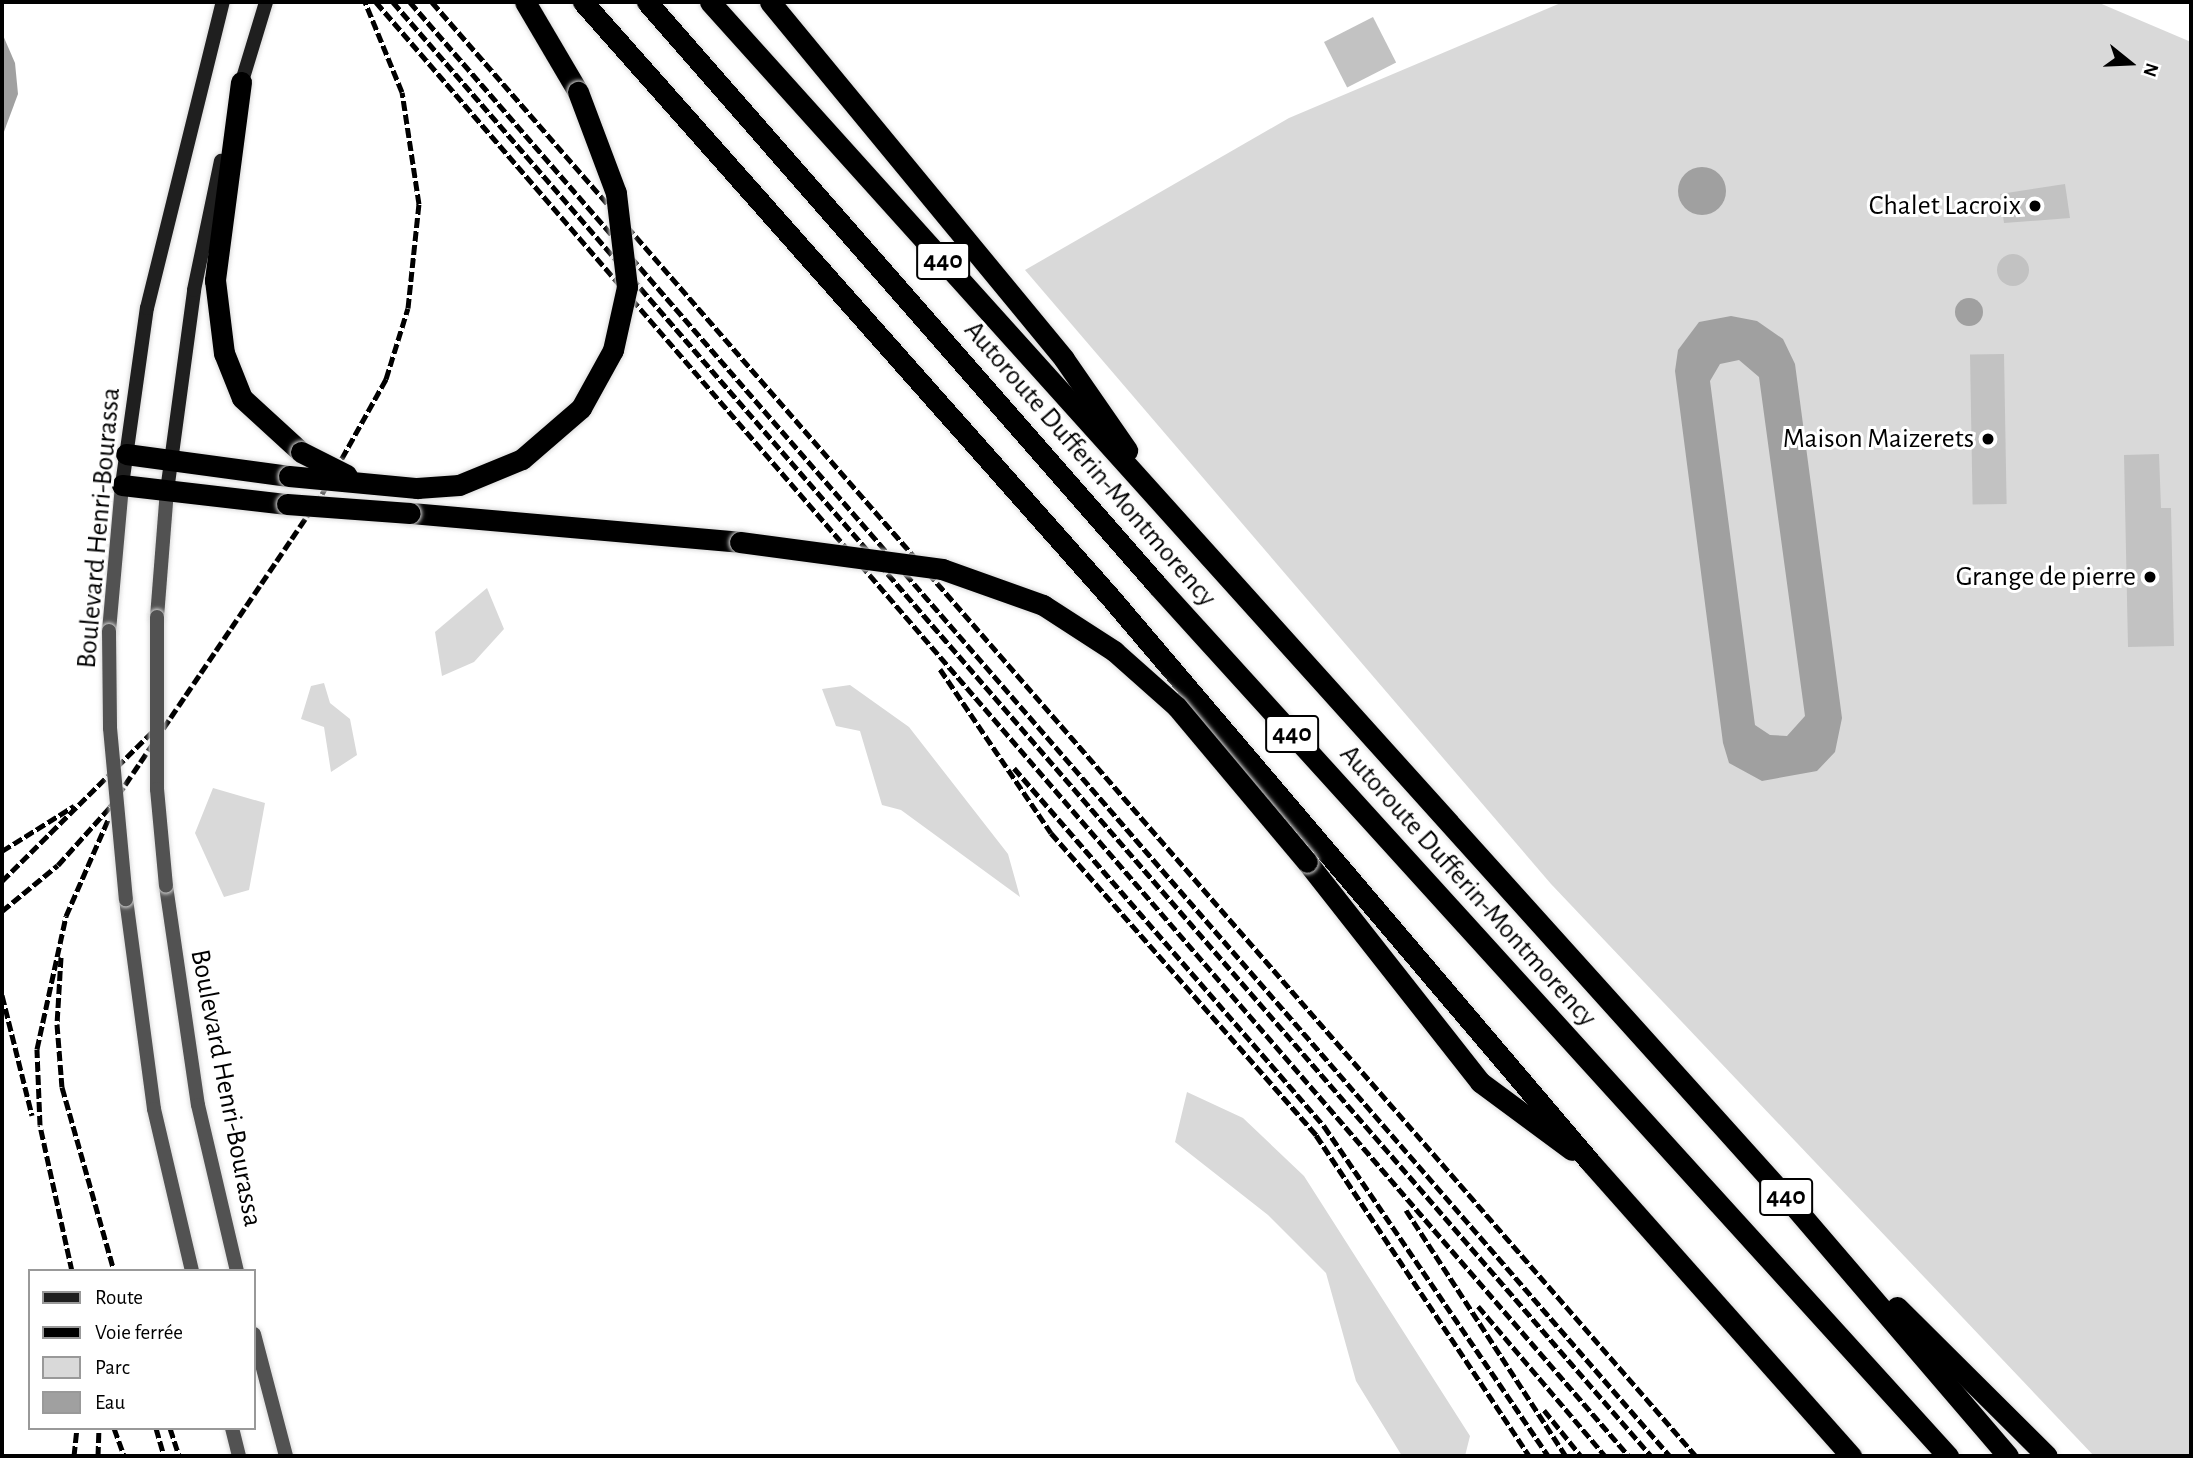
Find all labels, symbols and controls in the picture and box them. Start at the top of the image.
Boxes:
north arrow [2095,28,2165,98]
text: N [2139,60,2162,79]
place label: Chalet Lacroix [1869,189,2021,223]
marker: Chalet Lacroix [2027,198,2043,214]
road number: 440 [915,238,971,284]
street label: Autoroute Dufferin-Montmorency [957,314,1223,614]
street label: Boulevard Henri-Bourassa [70,386,128,670]
place label: Maison Maizerets [1783,422,1974,456]
marker: Maison Maizerets [1980,431,1996,447]
place label: Grange de pierre [1956,560,2136,594]
marker: Grange de pierre [2142,569,2158,585]
road number: 440 [1264,712,1320,756]
street label: Autoroute Dufferin-Montmorency [1332,738,1604,1034]
street label: Boulevard Henri-Bourassa [183,946,269,1230]
road number: 440 [1758,1174,1814,1220]
legend [28,1269,256,1430]
text: Route [95,1287,143,1308]
text: Voie ferrée [95,1322,183,1343]
text: Parc [95,1357,130,1378]
text: Eau [95,1392,125,1413]

